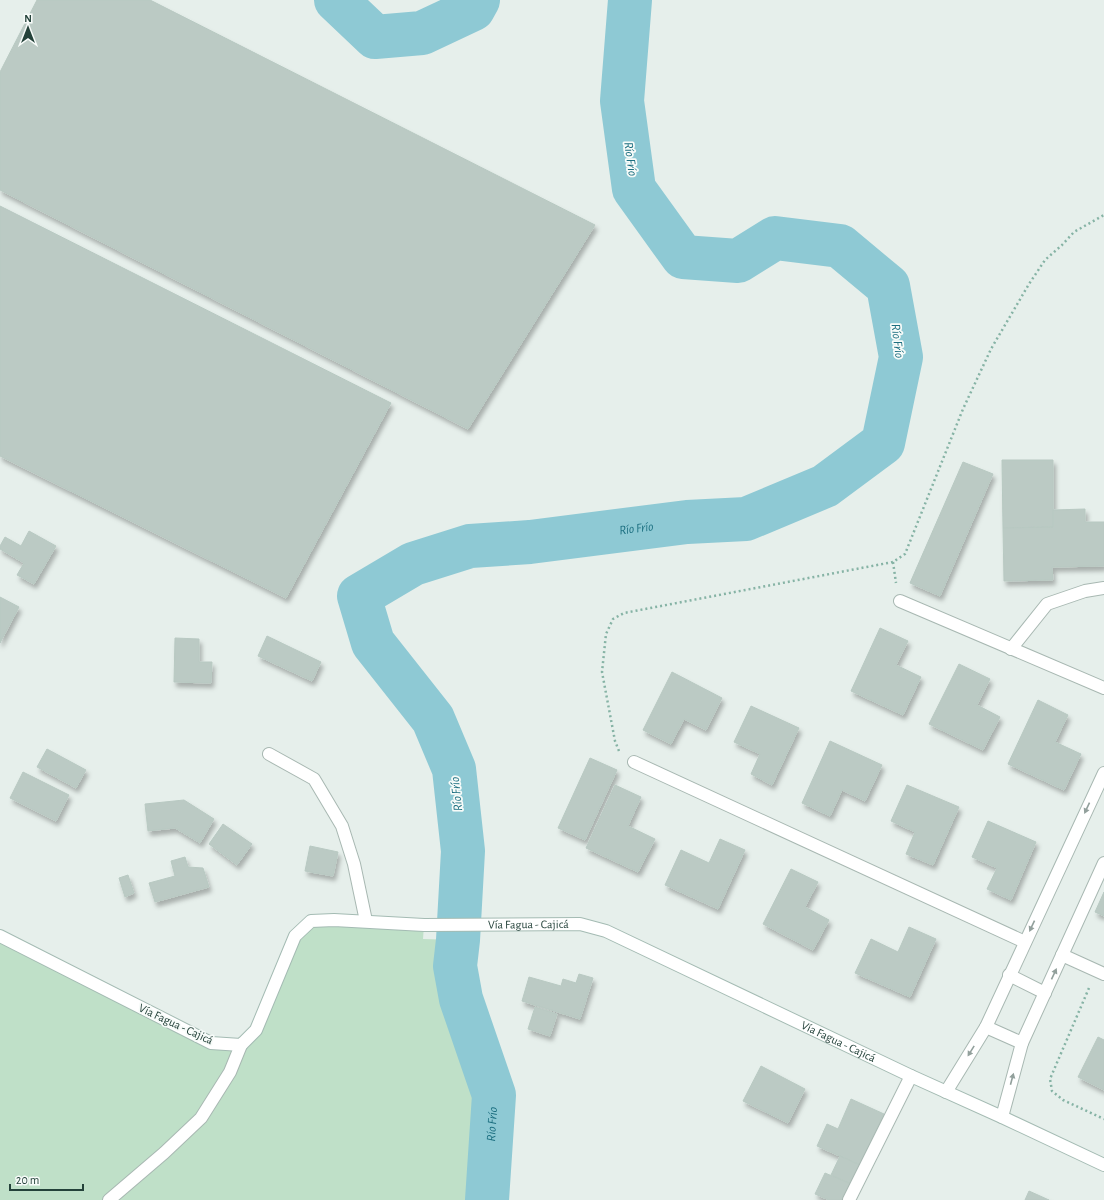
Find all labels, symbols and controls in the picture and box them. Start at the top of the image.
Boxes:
north arrow [8,8,48,48]
text: N [24,13,32,24]
water label: Río Frío [621,141,639,177]
water label: Río Frío [888,323,906,359]
water label: Río Frío [618,520,654,537]
water label: Río Frío [449,776,465,812]
one-way arrow [1084,802,1090,814]
street label: Vía Fagua - Cajicá [488,918,569,931]
one-way arrow [1029,920,1035,931]
one-way arrow [1051,968,1057,979]
street label: Vía Fagua - Cajicá [136,1002,215,1048]
street label: Vía Fagua - Cajicá [799,1019,878,1064]
one-way arrow [967,1046,975,1056]
one-way arrow [1009,1073,1015,1085]
water label: Río Frío [484,1107,500,1142]
scale bar [10,1166,83,1192]
text: 20 m [16,1174,39,1186]

